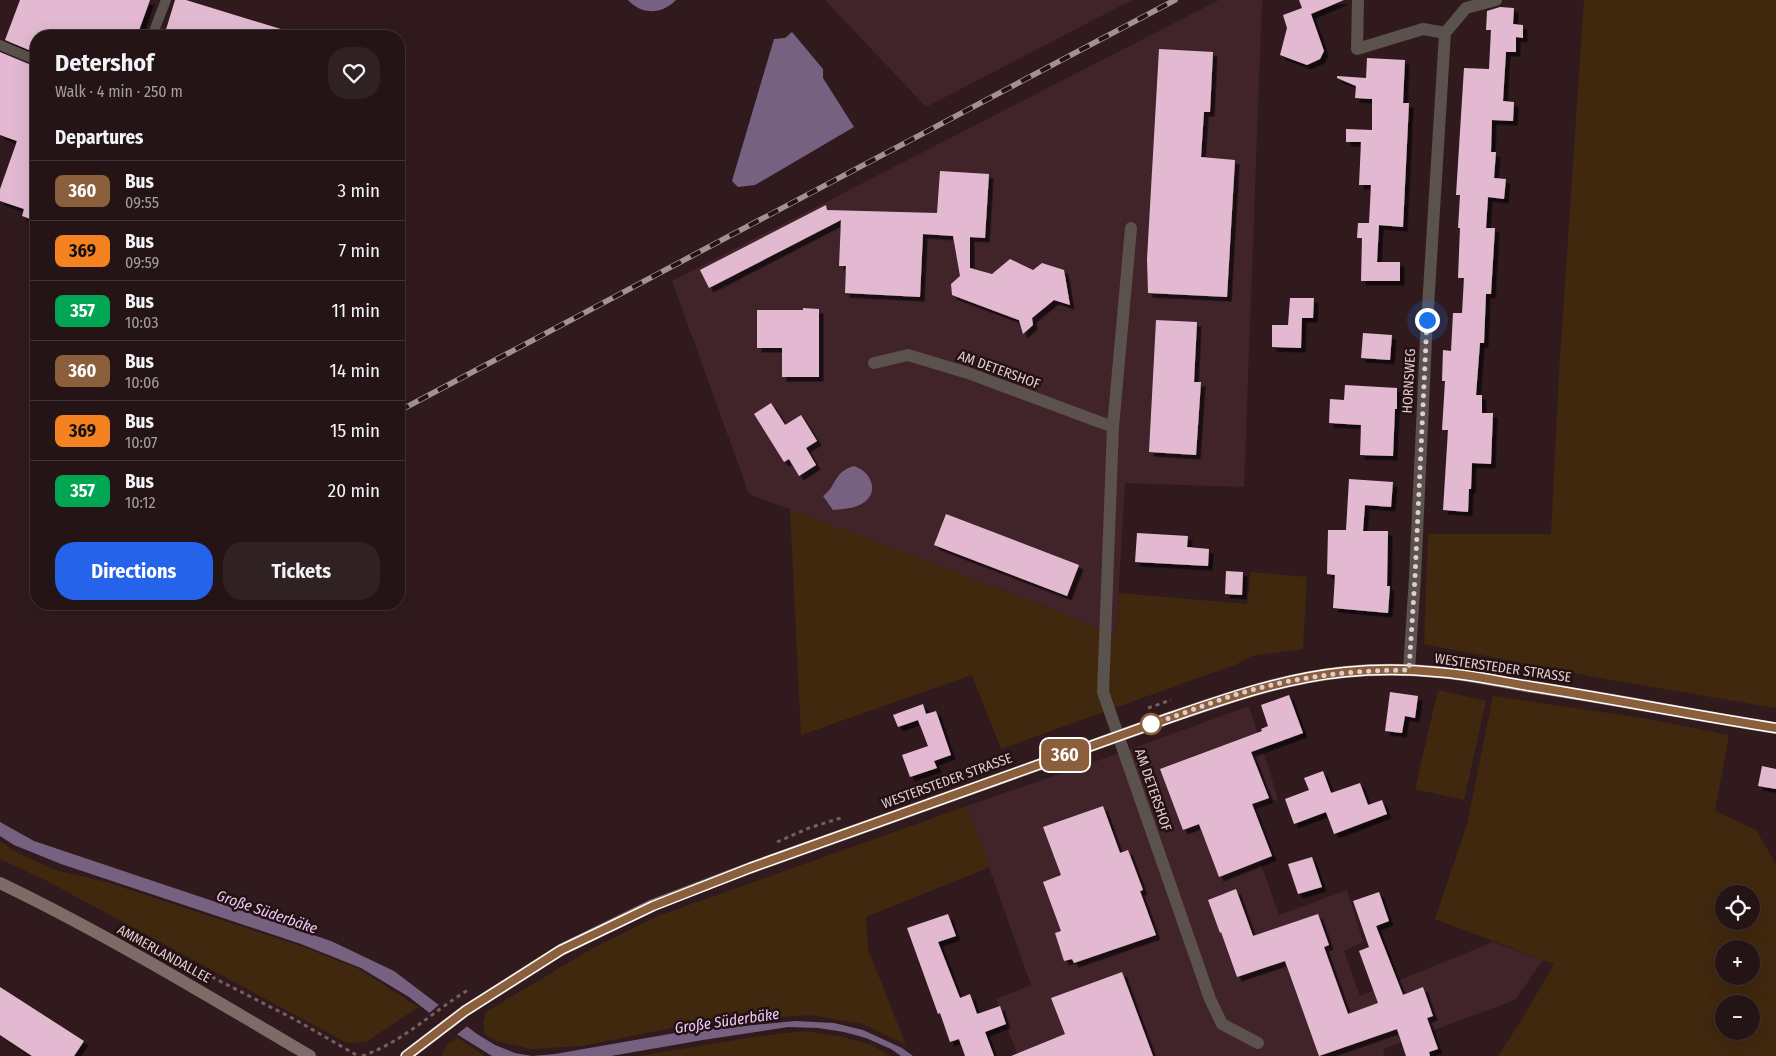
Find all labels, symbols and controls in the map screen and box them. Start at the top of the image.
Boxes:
button: heart [328,47,380,99]
text: Detershof [55,49,154,77]
text: Walk · 4 min · 250 m [55,82,183,101]
text: Departures [55,126,143,149]
text: Bus [125,170,154,193]
text: 3 min [338,179,380,202]
text: 360 [69,180,96,202]
text: 09:55 [125,193,159,212]
text: Bus [125,230,154,253]
text: 7 min [338,239,380,262]
text: 369 [69,240,96,262]
text: 09:59 [125,253,159,272]
text: Bus [125,290,154,313]
text: 11 min [332,299,380,322]
text: 357 [70,300,95,322]
your location [1415,308,1440,333]
text: 10:03 [125,313,158,332]
street label: AM DETERSHOF [956,347,1042,393]
street label: HORNSWEG [1399,348,1419,414]
text: Bus [125,350,154,373]
text: 14 min [330,359,380,382]
text: 360 [69,360,96,382]
text: 10:06 [125,373,159,392]
text: Bus [125,410,154,433]
text: 15 min [330,419,380,442]
text: 369 [69,420,96,442]
text: 10:07 [125,433,158,452]
text: Bus [125,470,154,493]
text: 20 min [328,479,380,502]
text: 357 [70,480,95,502]
text: 10:12 [125,493,156,512]
button: Directions [55,542,213,600]
button: Tickets [223,542,380,600]
street label: WESTERSTEDER STRASSE [1434,650,1573,686]
unlabelled marker [1140,713,1162,735]
line badge: 360 [1036,739,1094,771]
text: 360 [1051,744,1079,766]
street label: AM DETERSHOF [1131,746,1175,834]
street label: WESTERSTEDER STRASSE [879,749,1015,813]
map controls [1715,885,1760,1040]
button: locate [1715,885,1760,930]
water label: Große Süderbäke [214,886,320,938]
street label: AMMERLANDALLEE [114,921,214,987]
button: + [1715,940,1760,985]
button: − [1715,995,1760,1040]
water label: Große Süderbäke [674,1005,780,1037]

